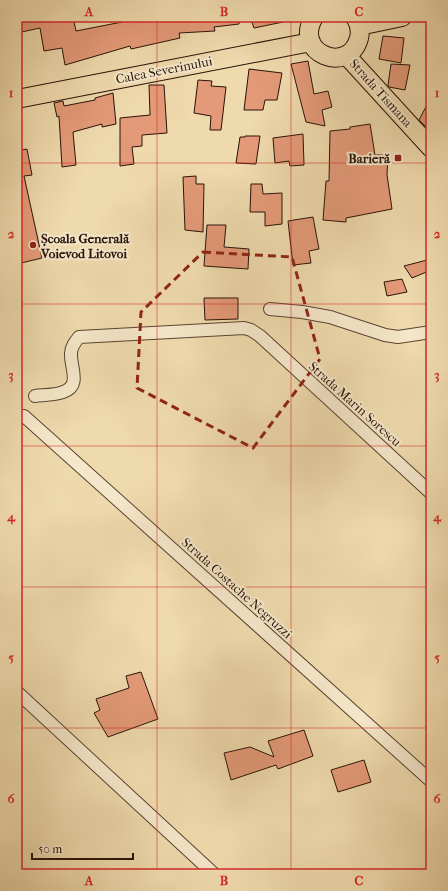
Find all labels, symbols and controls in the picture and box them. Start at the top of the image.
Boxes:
text: A [84,4,94,19]
text: B [220,4,229,19]
text: C [355,4,364,19]
street label: Calea Severinului [114,53,214,87]
street label: Strada Tismana [347,56,416,131]
text: 1 [9,85,14,100]
text: 1 [435,85,440,100]
place label: Barieră [348,151,391,166]
marker: Barieră [393,153,403,163]
text: 2 [8,226,15,241]
text: 2 [434,226,441,241]
place label: Școala Generală Voievod Litovoi [40,231,130,261]
marker: Școala Generală Voievod Litovoi [28,240,38,250]
street label: Strada Marin Sorescu [306,358,405,450]
text: 3 [8,367,14,383]
text: 3 [434,367,440,383]
text: 4 [6,509,16,525]
text: 4 [432,509,442,525]
street label: Strada Costache Negruzzi [179,535,295,642]
text: 5 [8,650,14,665]
text: 5 [434,650,440,665]
text: 6 [7,791,15,806]
text: 6 [433,791,441,806]
scale bar [32,835,133,861]
text: 50 m [38,842,62,856]
text: A [84,873,94,888]
text: B [220,873,229,888]
text: C [355,873,364,888]

